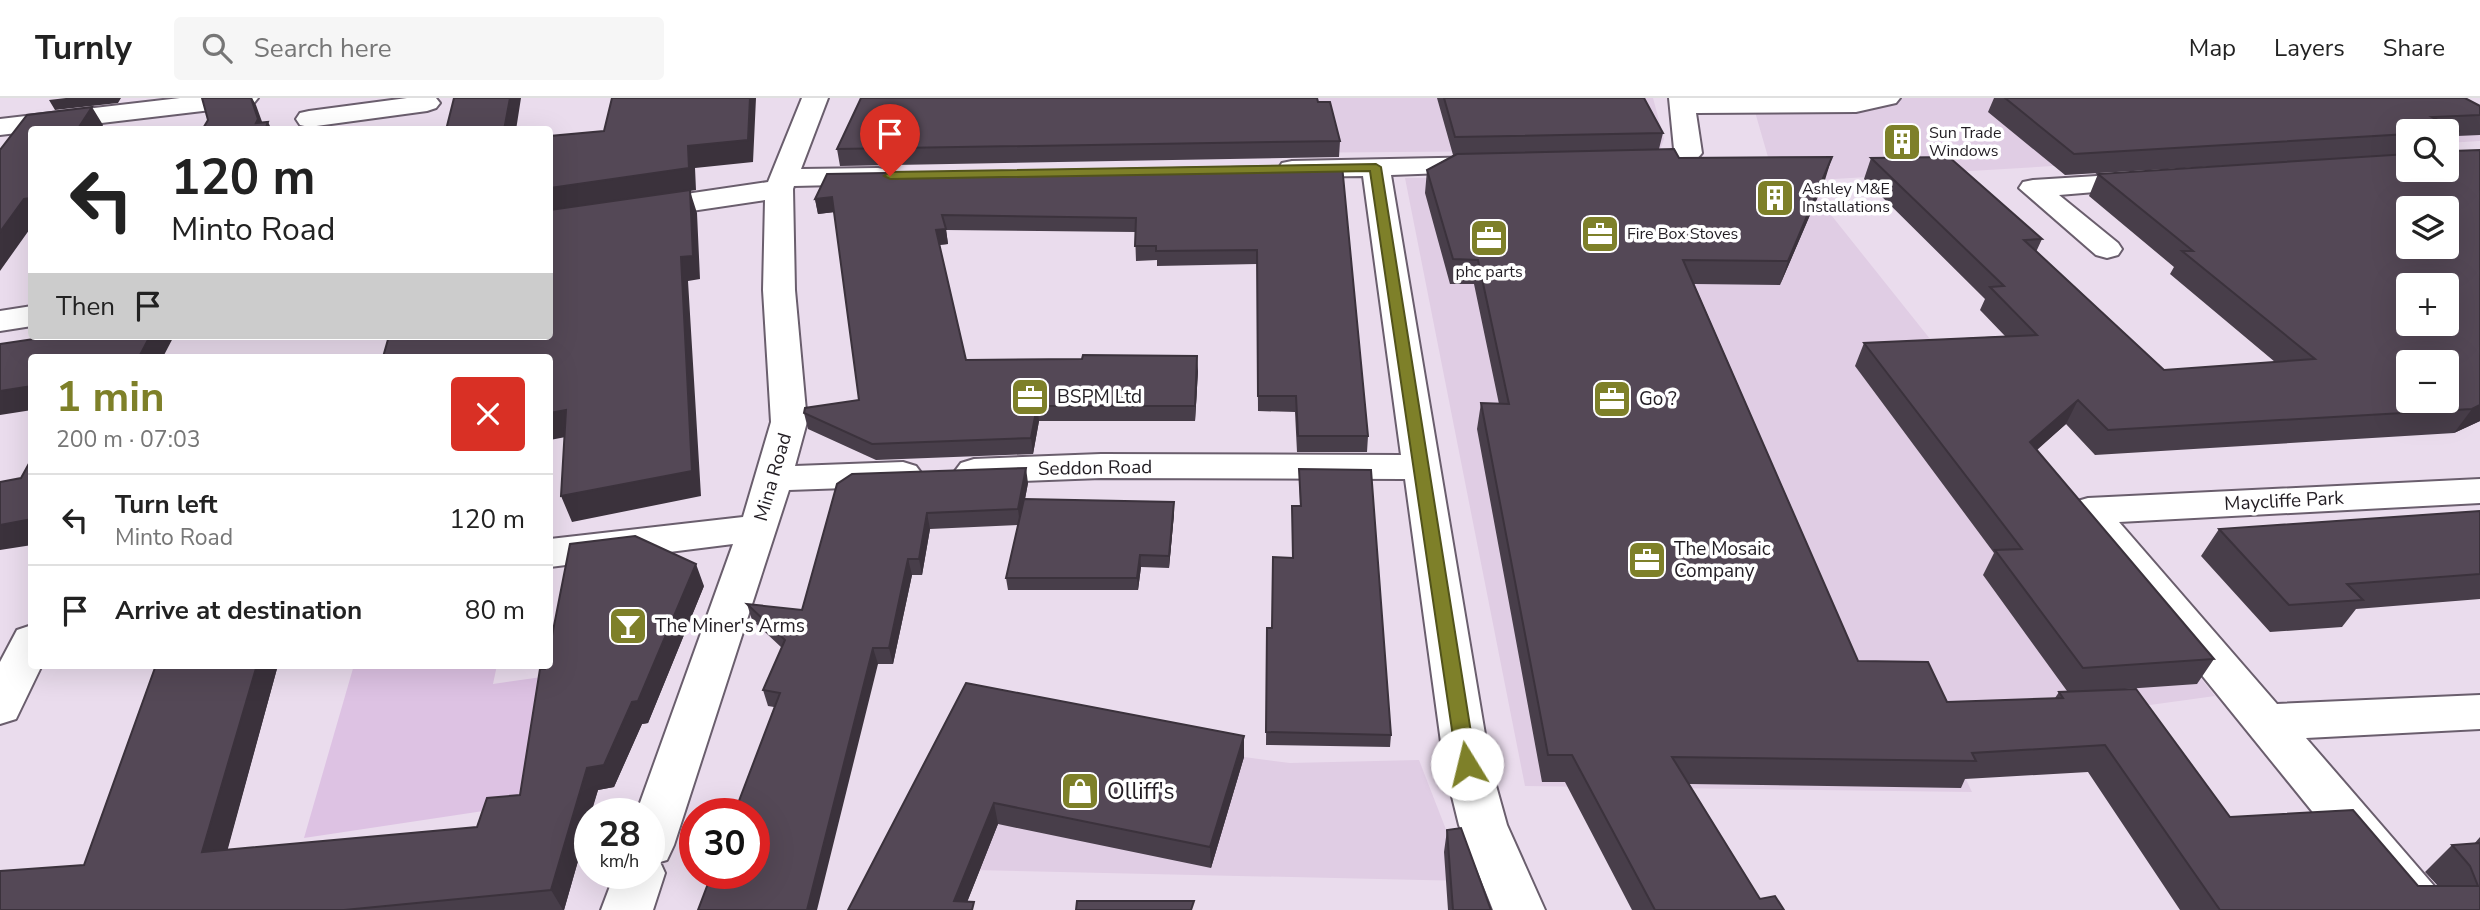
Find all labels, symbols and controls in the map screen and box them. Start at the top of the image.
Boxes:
search box [174,17,664,80]
text: Turnly [35,26,132,71]
icon: search [198,29,236,67]
text: Search here [254,31,392,66]
text: Map [2189,32,2236,64]
text: Layers [2274,32,2345,64]
text: Share [2383,32,2445,64]
pin [860,104,920,176]
icon: arrive [871,115,909,153]
map controls [2396,119,2459,413]
button: search [2396,119,2459,182]
building icon: Sun Trade Windows [1881,121,1923,163]
place label: Sun Trade Windows [1929,122,2001,162]
text: 120 m [171,144,315,211]
icon: left [56,154,147,245]
building icon: Ashley M&E Installations [1754,177,1796,219]
place label: Ashley M&E Installations [1802,178,1890,218]
button: layers [2396,196,2459,259]
text: Minto Road [171,208,335,251]
office icon: Fire Box Stoves [1579,213,1621,255]
office icon: phc parts [1468,217,1510,259]
place label: Fire Box Stoves [1627,223,1738,245]
place label: phc parts [1455,261,1523,283]
button: + [2396,273,2459,336]
icon: arrive [129,287,167,325]
text: Then [56,289,115,324]
button: − [2396,350,2459,413]
text: 1 min [56,369,165,426]
office icon: BSPM Ltd [1009,376,1051,418]
button: close [451,377,525,451]
office icon: Go ? [1591,378,1633,420]
place label: BSPM Ltd [1057,384,1142,410]
place label: Go ? [1639,386,1677,412]
text: 200 m · 07:03 [56,424,201,455]
street label: Mina Road [748,430,798,524]
street label: Seddon Road [1038,454,1152,482]
street label: Maycliffe Park [2224,485,2345,517]
text: Turn left [115,487,218,522]
icon: left [56,501,94,539]
text: 120 m [449,502,525,537]
text: Minto Road [115,522,233,553]
place label: The Mosaic Company [1674,536,1771,584]
office icon: The Mosaic Company [1626,539,1668,581]
icon: arrive [56,592,94,630]
text: Arrive at destination [115,593,362,628]
text: 80 m [465,593,525,628]
bar icon: The Miner's Arms [607,605,649,647]
place label: The Miner's Arms [655,613,805,639]
position arrow [1430,727,1504,801]
shop icon: Olliff's [1059,770,1101,812]
place label: Olliff's [1107,776,1175,807]
speed limit sign: 30 [679,798,770,889]
text: 28 [598,811,641,858]
text: km/h [600,849,639,873]

